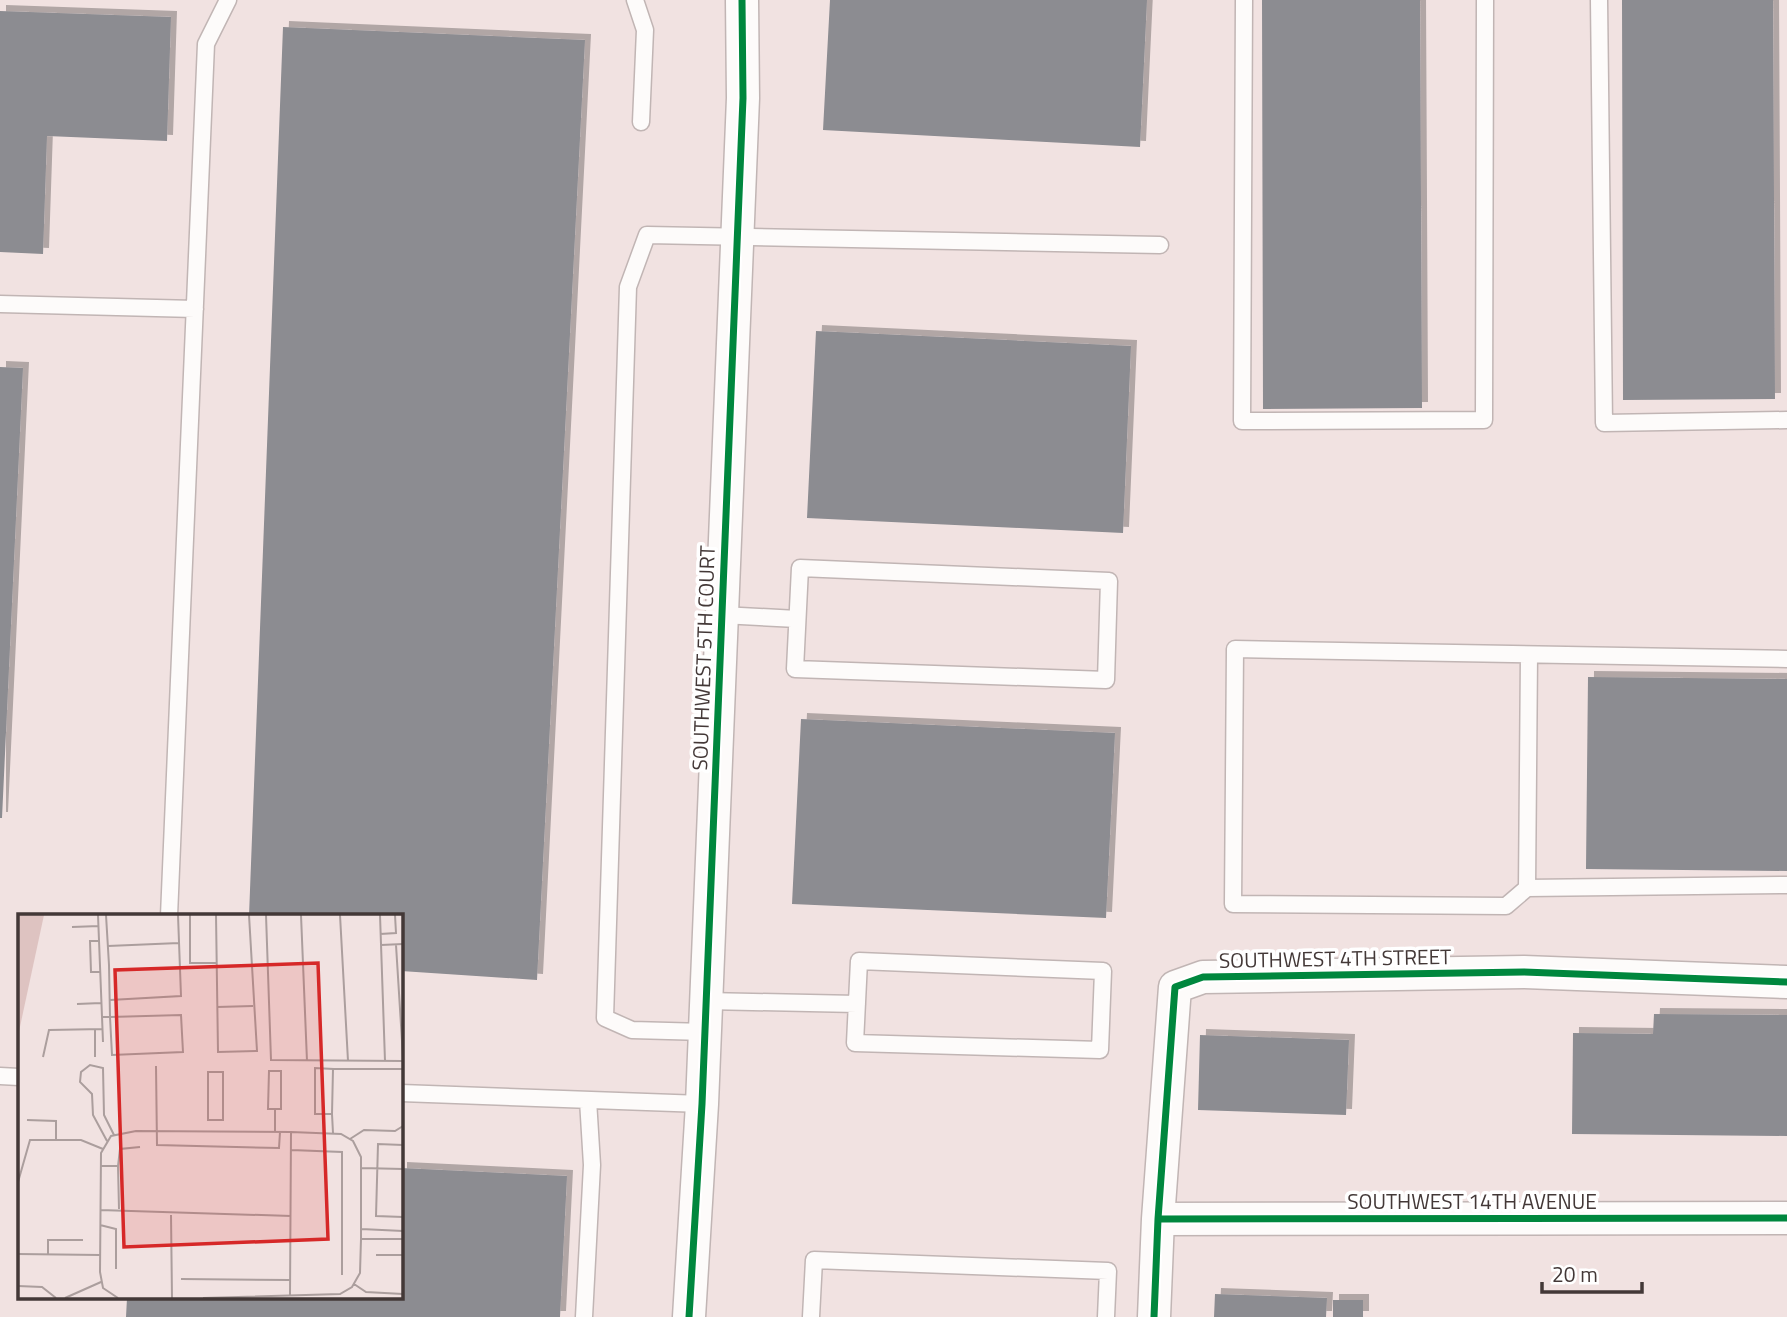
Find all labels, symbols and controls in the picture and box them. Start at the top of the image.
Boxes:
street label: SOUTHWEST 5TH COURT [683,545,723,771]
inset map [18,914,402,1300]
street label: SOUTHWEST 4TH STREET [1219,940,1451,976]
street label: SOUTHWEST 14TH AVENUE [1347,1185,1597,1217]
scale bar [1542,1250,1642,1294]
text: 20 m [1552,1258,1598,1290]

